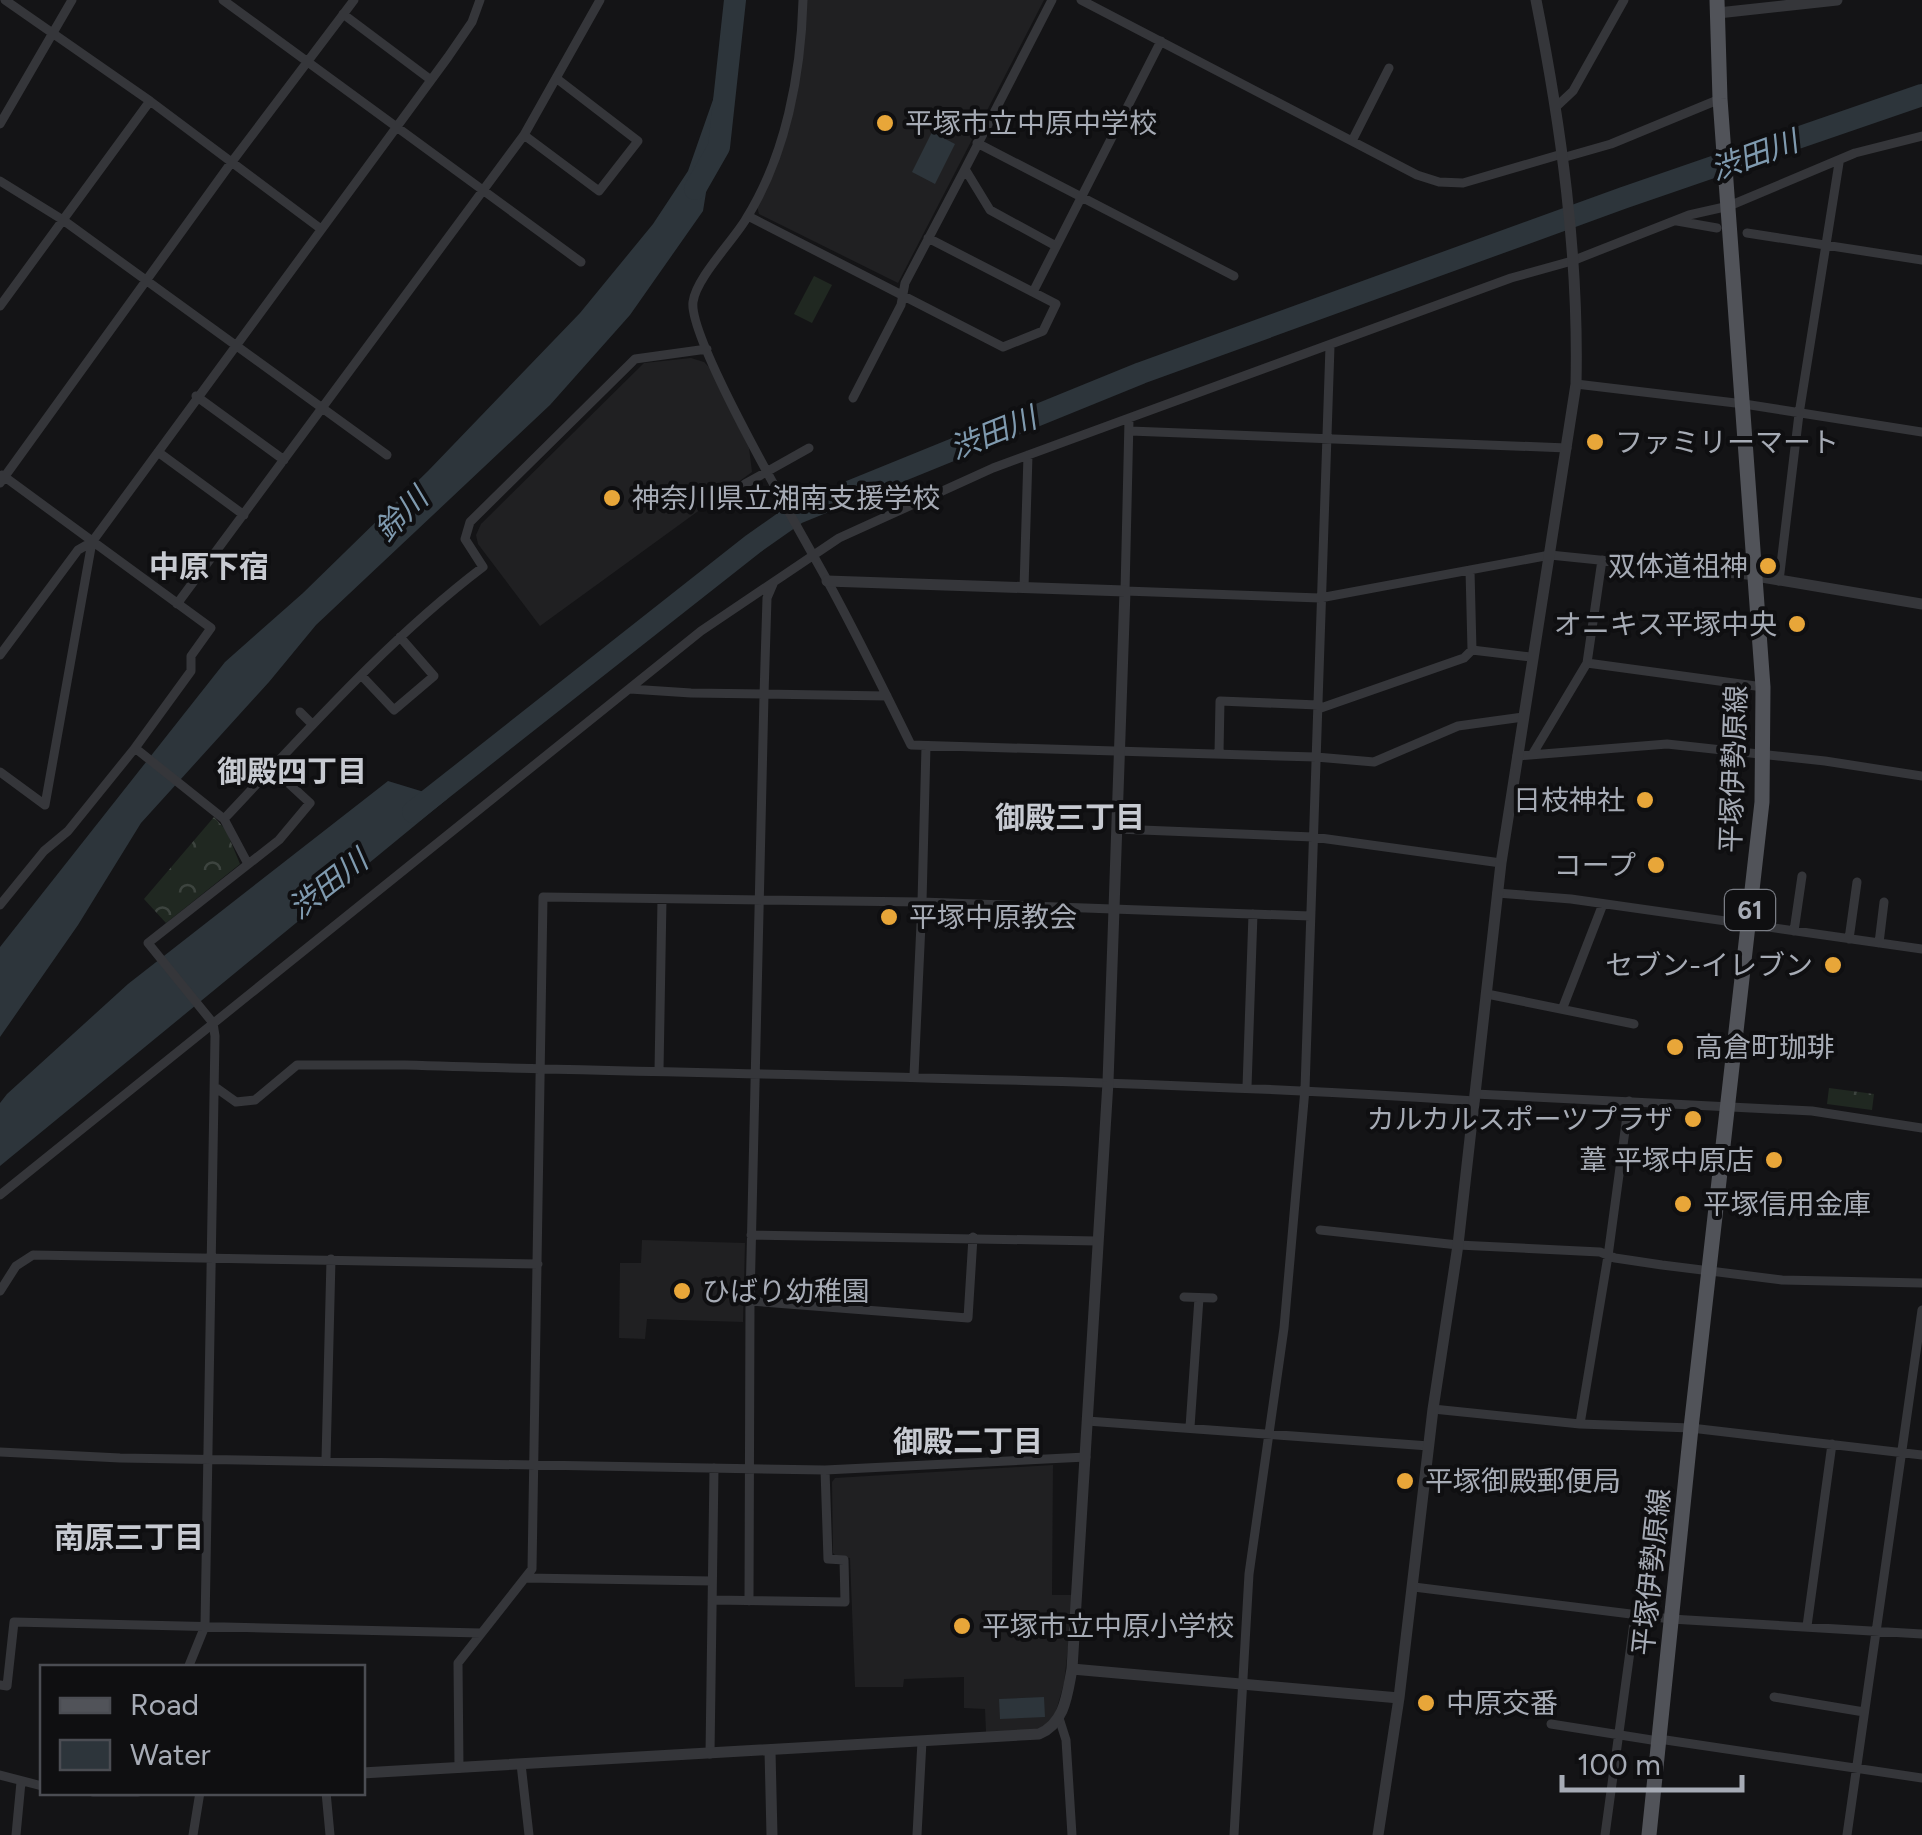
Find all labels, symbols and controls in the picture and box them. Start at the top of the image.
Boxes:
place label: 平塚市立中原中学校 [905,106,1157,140]
marker: 平塚市立中原中学校 [874,112,896,134]
water label: 渋田川 [1705,121,1805,188]
water label: 渋田川 [944,398,1044,467]
place label: ファミリーマート [1615,425,1839,459]
marker: ファミリーマート [1584,431,1606,453]
water label: 鈴川 [367,478,437,548]
place label: 神奈川県立湘南支援学校 [632,481,940,515]
marker: 神奈川県立湘南支援学校 [601,487,623,509]
district label: 中原下宿 [149,548,269,585]
place label: 双体道祖神 [1608,549,1748,583]
marker: 双体道祖神 [1757,555,1779,577]
place label: オニキス平塚中央 [1554,607,1777,641]
marker: オニキス平塚中央 [1786,613,1808,635]
street label: 平塚伊勢原線 [1713,684,1753,854]
district label: 御殿四丁目 [217,753,367,790]
place label: 日枝神社 [1513,783,1625,817]
marker: 日枝神社 [1634,789,1656,811]
district label: 御殿三丁目 [995,799,1145,836]
water label: 渋田川 [281,840,377,926]
place label: コープ [1554,848,1636,882]
marker: コープ [1645,854,1667,876]
road number: 61 [1725,890,1775,930]
place label: 平塚中原教会 [909,900,1077,934]
marker: 平塚中原教会 [878,906,900,928]
place label: セブン-イレブン [1605,948,1813,982]
marker: セブン-イレブン [1822,954,1844,976]
place label: 高倉町珈琲 [1695,1030,1835,1064]
marker: 高倉町珈琲 [1664,1036,1686,1058]
place label: カルカルスポーツプラザ [1366,1102,1673,1136]
marker: カルカルスポーツプラザ [1682,1108,1704,1130]
place label: 葦 平塚中原店 [1579,1143,1754,1177]
marker: 葦 平塚中原店 [1763,1149,1785,1171]
place label: 平塚信用金庫 [1703,1187,1871,1221]
marker: 平塚信用金庫 [1672,1193,1694,1215]
place label: ひばり幼稚園 [702,1274,870,1308]
marker: ひばり幼稚園 [671,1280,693,1302]
district label: 御殿二丁目 [893,1423,1043,1460]
place label: 平塚御殿郵便局 [1425,1464,1621,1498]
marker: 平塚御殿郵便局 [1394,1470,1416,1492]
street label: 平塚伊勢原線 [1625,1487,1677,1657]
district label: 南原三丁目 [54,1519,204,1556]
place label: 平塚市立中原小学校 [982,1609,1234,1643]
marker: 平塚市立中原小学校 [951,1615,973,1637]
legend [40,1665,365,1795]
text: Road [130,1686,199,1723]
place label: 中原交番 [1446,1686,1558,1720]
marker: 中原交番 [1415,1692,1437,1714]
scale bar [1562,1730,1742,1792]
text: Water [130,1736,211,1773]
text: 100 m [1577,1746,1661,1783]

